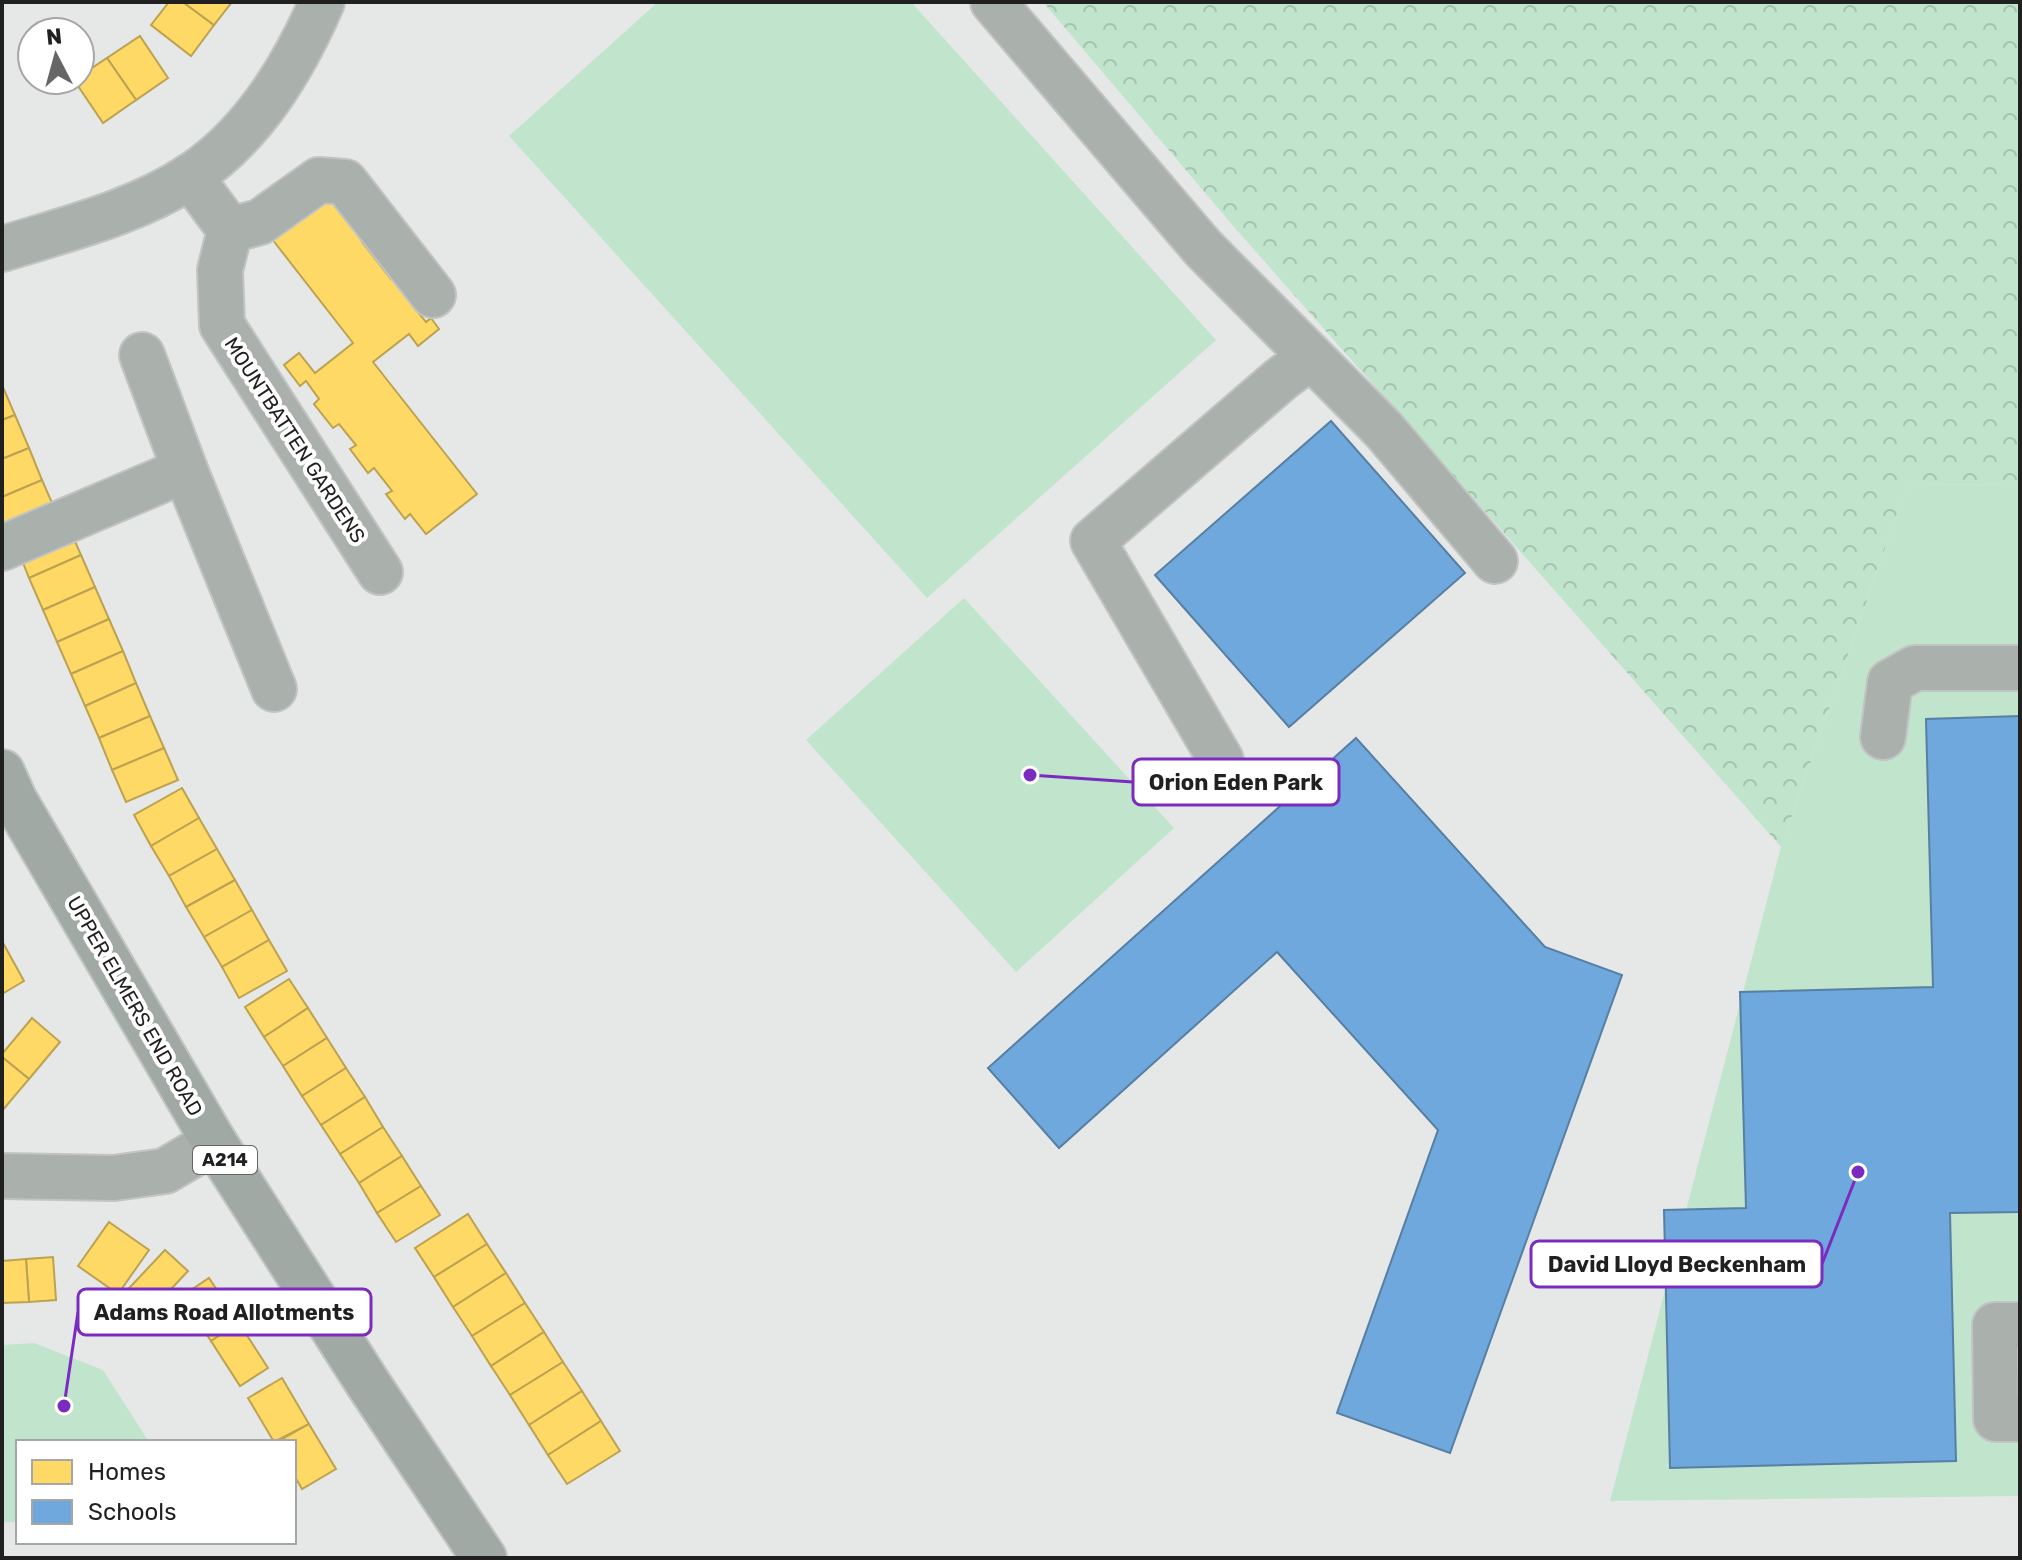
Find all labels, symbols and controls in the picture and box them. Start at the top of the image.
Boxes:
north arrow [16,16,96,96]
text: N [45,22,63,51]
street label: MOUNTBATTEN GARDENS [220,333,370,547]
callout: Orion Eden Park [1133,759,1339,805]
text: Orion Eden Park [1149,769,1323,796]
street label: UPPER ELMERS END ROAD [62,892,208,1120]
road number: A214 [193,1146,257,1174]
callout: David Lloyd Beckenham [1531,1241,1822,1287]
text: David Lloyd Beckenham [1548,1251,1806,1278]
callout: Adams Road Allotments [78,1289,371,1335]
text: Adams Road Allotments [94,1299,354,1326]
legend [16,1440,296,1544]
text: Homes [88,1458,166,1486]
text: Schools [88,1498,176,1526]

